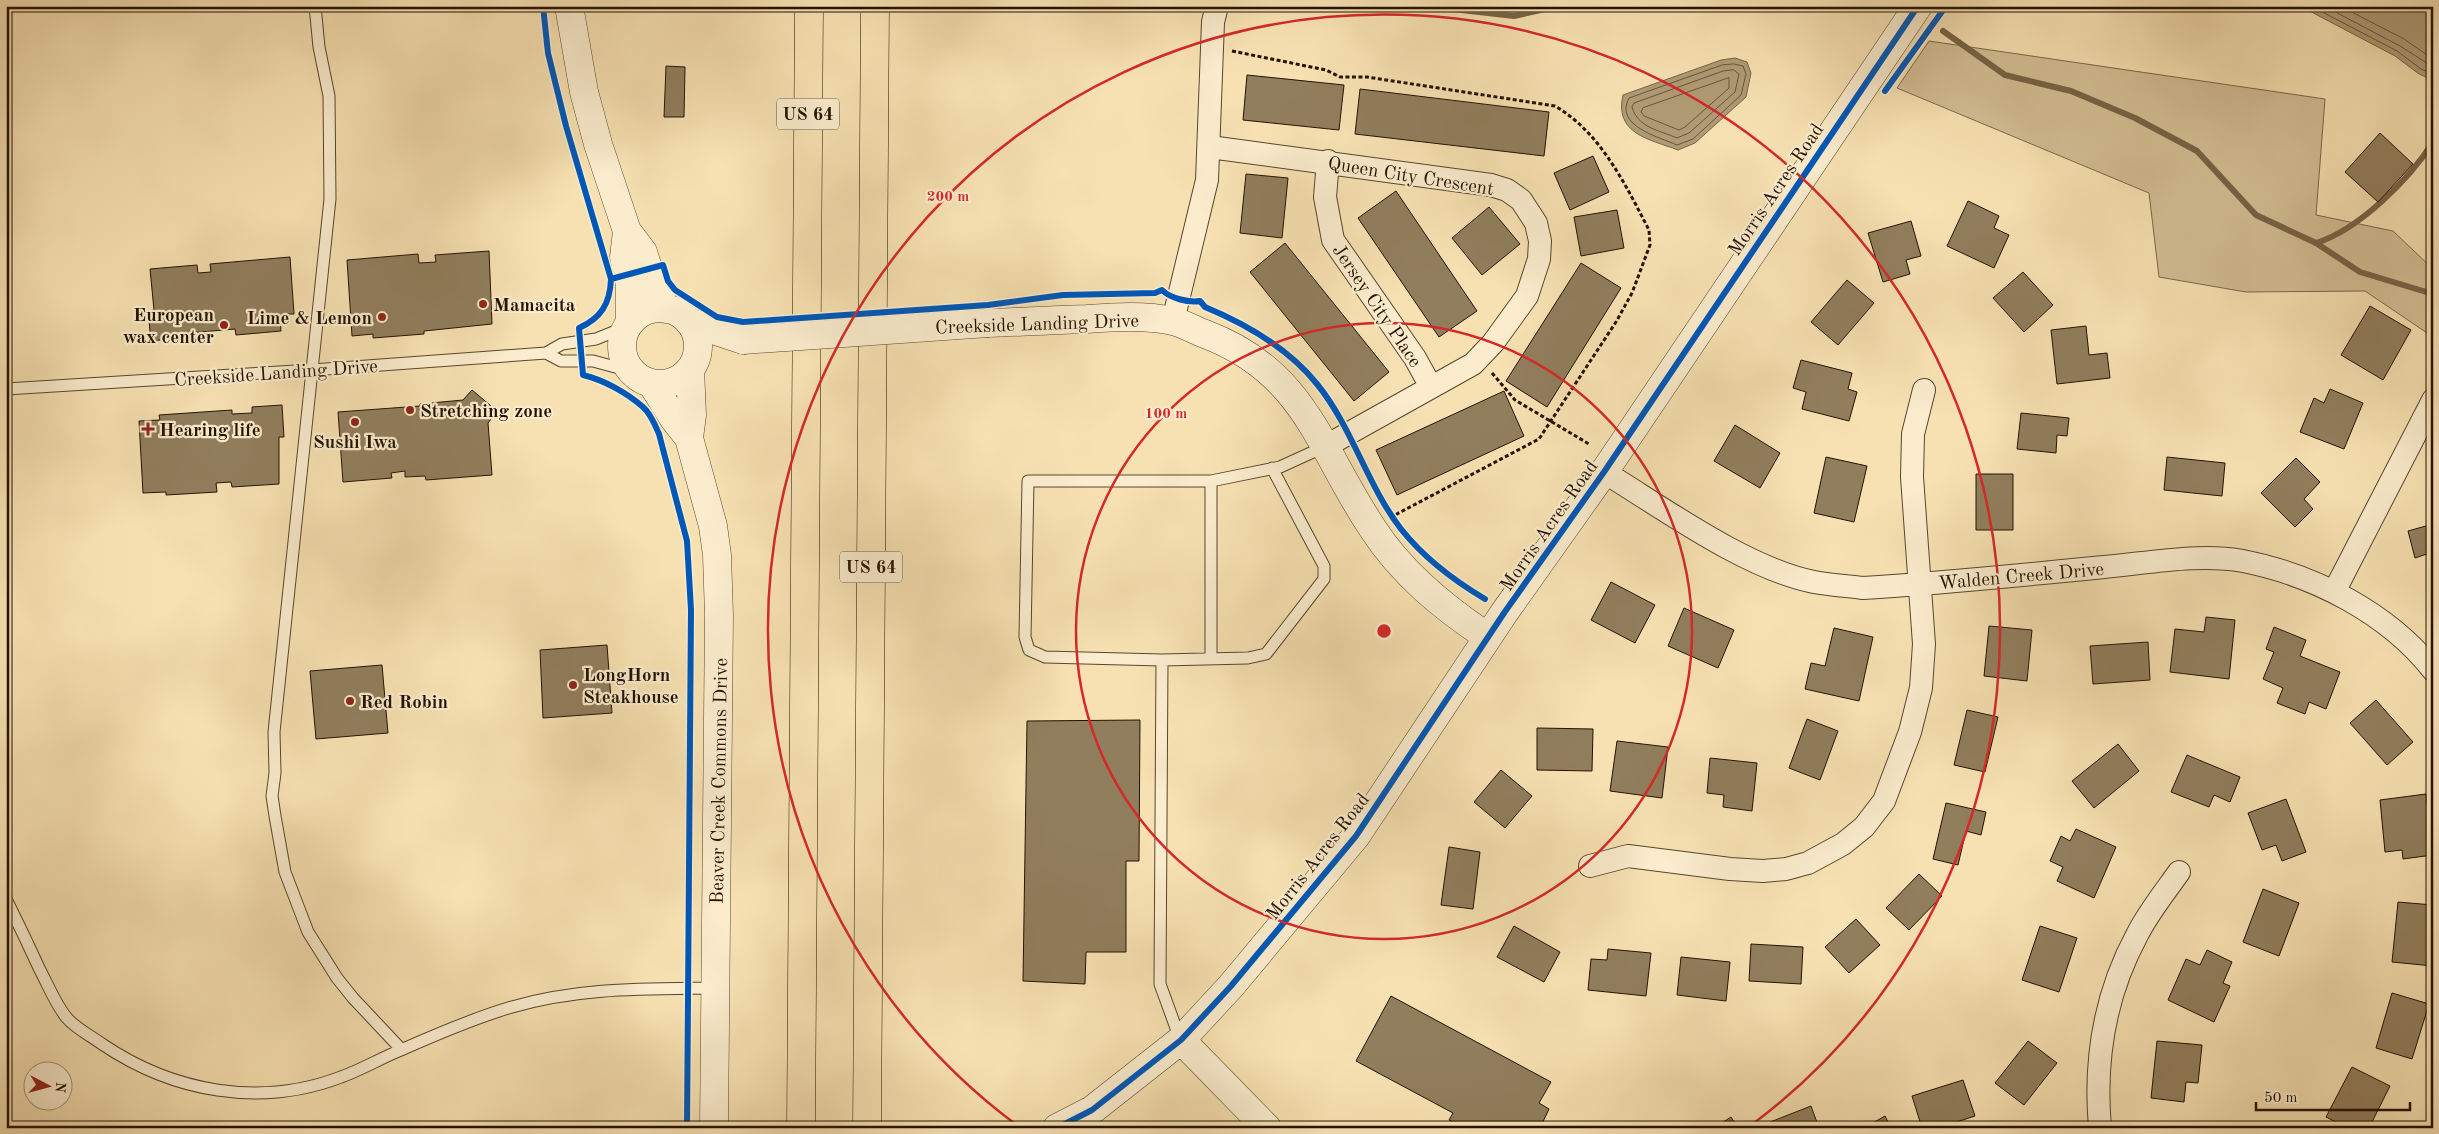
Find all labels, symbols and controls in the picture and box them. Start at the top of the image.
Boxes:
road number: US 64 [777,98,839,130]
street label: Morris Acres Road [1726,121,1828,260]
street label: Queen City Crescent [1326,155,1495,200]
text: 200 m [927,190,969,205]
street label: Jersey City Place [1328,242,1424,371]
place label: Mamacita [493,297,576,316]
marker: Mamacita [477,298,489,310]
place label: European wax center [123,307,214,348]
place label: Lime & Lemon [247,310,372,329]
marker: Lime & Lemon [376,311,388,323]
street label: Creekside Landing Drive [935,312,1139,339]
marker: European wax center [218,319,230,331]
street label: Creekside Landing Drive [174,358,379,391]
place label: Stretching zone [420,403,552,422]
marker: Stretching zone [404,404,416,416]
text: 100 m [1145,407,1187,422]
marker: Sushi Iwa [349,416,361,428]
marker: Hearing life [141,422,155,436]
place label: Hearing life [159,422,261,441]
place label: Sushi Iwa [313,434,397,453]
street label: Morris Acres Road [1498,457,1602,595]
road number: US 64 [840,552,902,582]
street label: Walden Creek Drive [1938,561,2105,594]
centre of rings [1375,622,1393,640]
street label: Beaver Creek Commons Drive [709,658,732,904]
place label: LongHorn Steakhouse [583,667,679,708]
marker: LongHorn Steakhouse [567,679,579,691]
place label: Red Robin [360,694,448,713]
marker: Red Robin [344,695,356,707]
street label: Morris Acres Road [1264,791,1374,924]
north arrow [22,1062,72,1112]
scale bar [2256,1079,2410,1111]
text: N [52,1081,67,1094]
text: 50 m [2264,1091,2298,1106]

